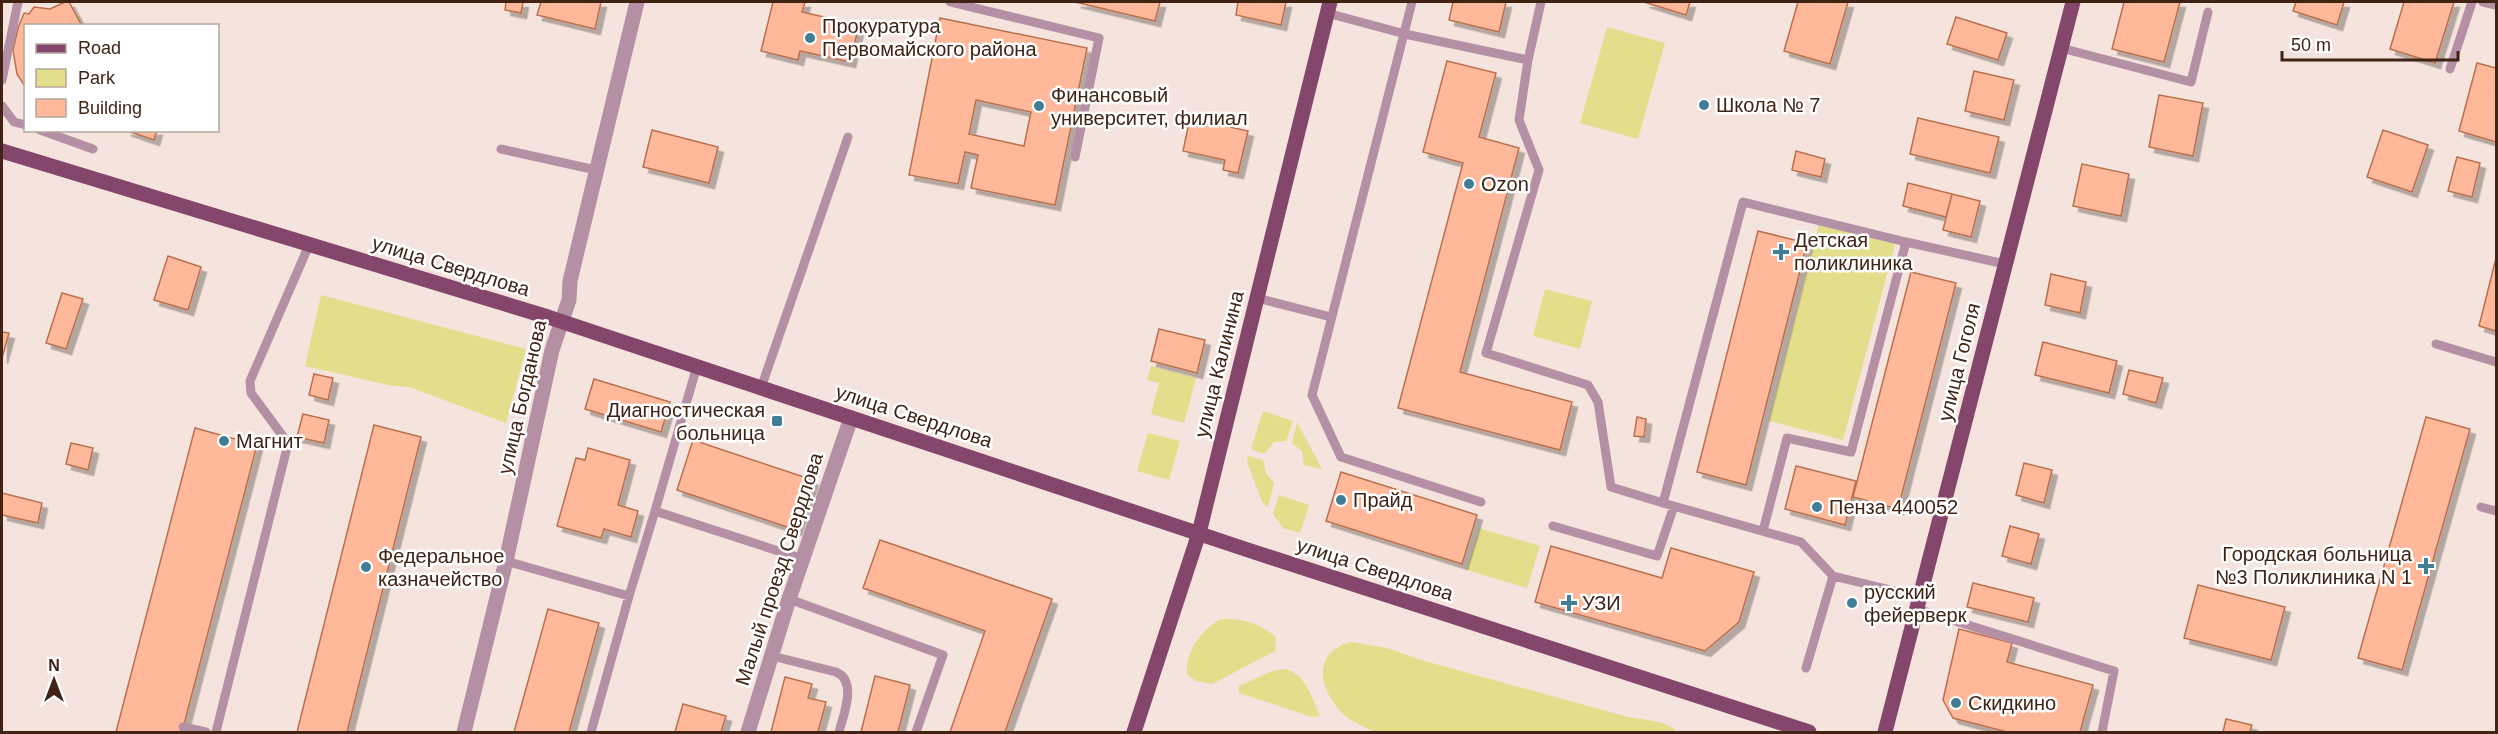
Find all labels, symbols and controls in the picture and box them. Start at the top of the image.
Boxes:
place label: Прокуратура Первомайского района [822,15,1037,60]
legend [24,24,219,132]
scale bar [2282,24,2458,62]
marker: Прокуратура Первомайского района [803,31,817,45]
text: 50 m [2291,35,2331,55]
text: Road [78,38,121,58]
text: Park [78,68,116,88]
place label: Финансовый университет, филиал [1051,84,1248,129]
place label: Школа № 7 [1716,94,1820,116]
text: Building [78,98,142,118]
marker: Школа № 7 [1697,98,1711,112]
marker: Финансовый университет, филиал [1032,99,1046,113]
place label: Ozon [1481,173,1529,195]
marker: Ozon [1462,177,1476,191]
place label: Детская поликлиника [1794,229,1914,274]
street label: улица Свердлова [370,232,533,301]
marker: Детская поликлиника [1772,243,1790,261]
street label: улица Калинина [1190,287,1248,440]
street label: улица Гоголя [1934,301,1984,423]
street label: улица Богданова [494,317,551,476]
street label: улица Свердлова [833,380,996,452]
place label: Диагностическая больница [607,399,766,444]
marker: Диагностическая больница [770,414,784,428]
place label: Магнит [236,430,303,452]
marker: Магнит [217,434,231,448]
street label: Малый проезд Свердлова [731,449,827,688]
place label: Прайд [1353,489,1413,511]
marker: Прайд [1334,493,1348,507]
place label: Пенза 440052 [1829,496,1958,518]
marker: Пенза 440052 [1810,500,1824,514]
street label: улица Свердлова [1294,533,1457,605]
place label: Городская больница №3 Поликлиника N 1 [2215,543,2413,588]
place label: Федеральное казначейство [378,545,504,590]
marker: Городская больница №3 Поликлиника N 1 [2417,557,2435,575]
marker: Федеральное казначейство [359,560,373,574]
place label: русский фейерверк [1864,581,1967,626]
place label: УЗИ [1582,592,1621,614]
marker: УЗИ [1560,594,1578,612]
marker: русский фейерверк [1845,596,1859,610]
north arrow [24,650,84,710]
text: N [48,657,60,674]
place label: Скидкино [1968,692,2056,714]
marker: Скидкино [1949,696,1963,710]

